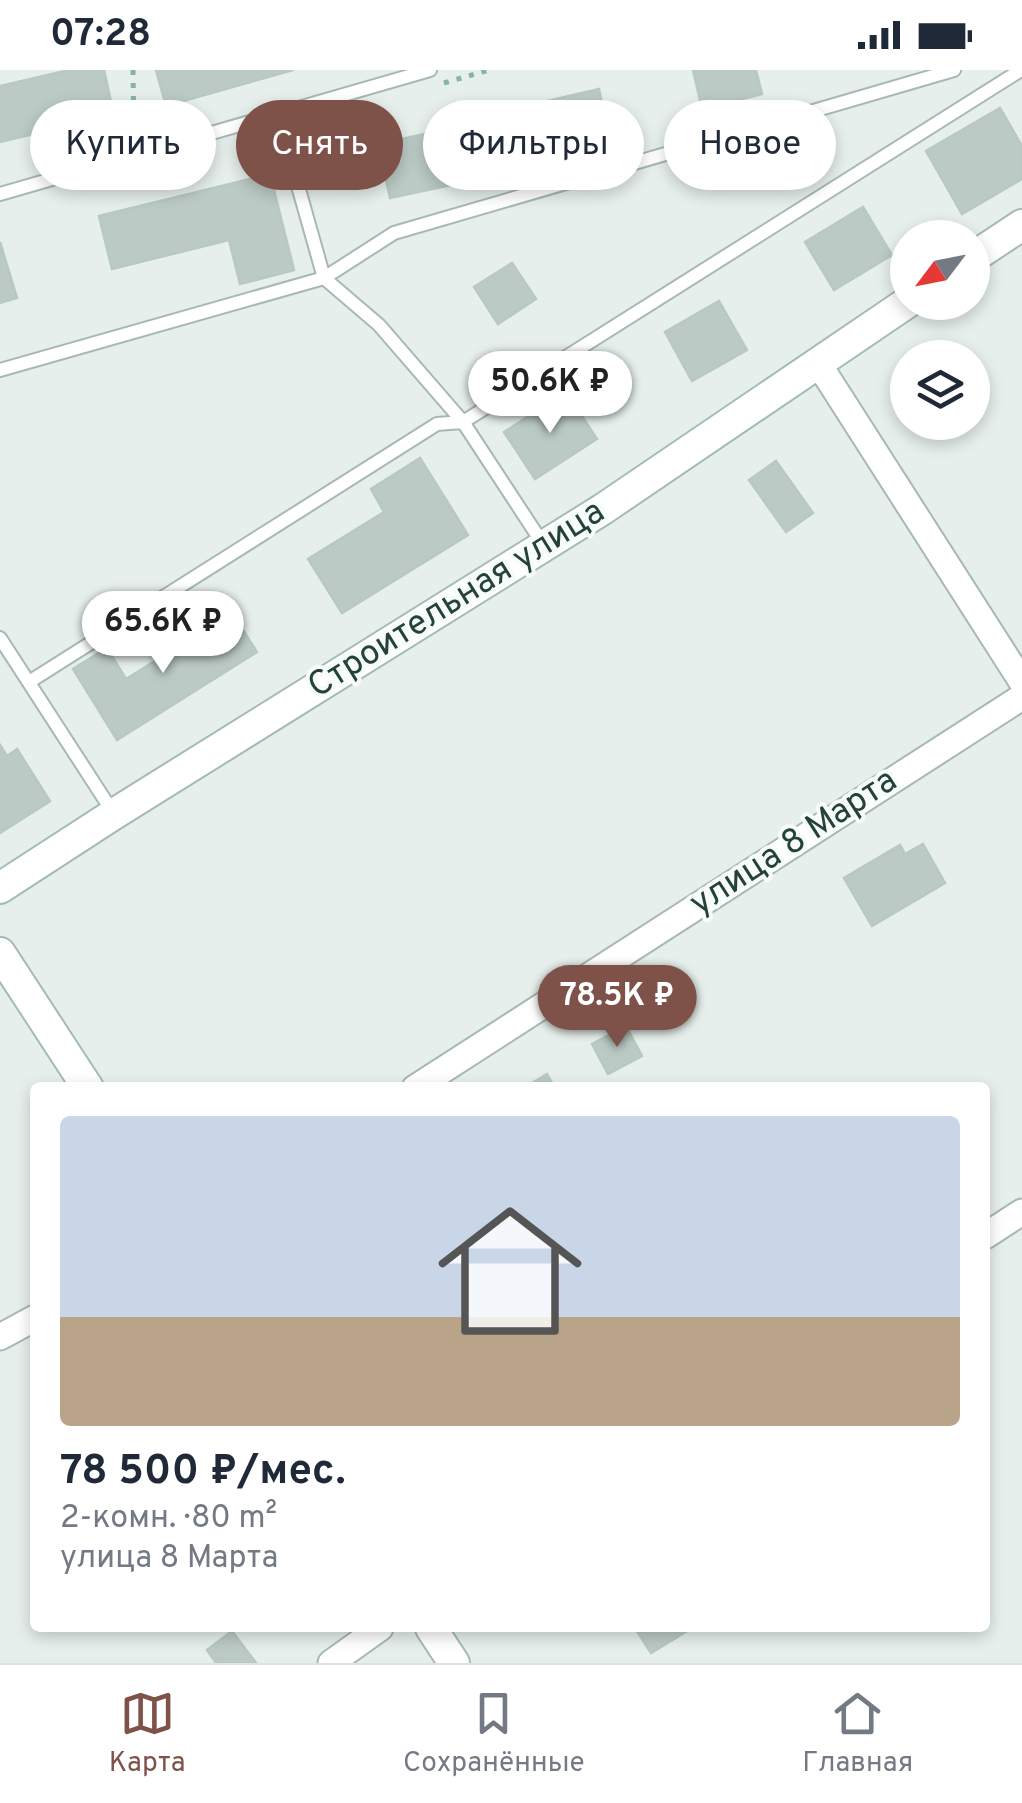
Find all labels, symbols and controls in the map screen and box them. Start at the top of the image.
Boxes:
text: 07:28 [50,11,151,60]
chip: Купить [30,100,216,190]
chip: Снять [236,100,403,190]
chip: Фильтры [423,100,644,190]
chip: Новое [664,100,836,190]
north arrow [890,220,990,320]
map controls [890,220,990,440]
button: layers [890,340,990,440]
pin: 50.6K ₽ [458,351,642,436]
text: 50.6K ₽ [490,363,610,403]
street label: Строительная улица [300,491,614,709]
pin: 65.6K ₽ [71,591,255,676]
text: 65.6K ₽ [104,603,222,643]
street label: улица 8 Марта [682,760,906,926]
pin: 78.5K ₽ [525,965,709,1050]
text: 78.5K ₽ [560,977,674,1017]
icon: home [420,1181,600,1361]
text: 78 500 ₽/мес. [60,1446,346,1499]
text: 2-комн. · 80 m² [60,1499,277,1539]
text: улица 8 Марта [60,1539,278,1579]
tab: Карта [109,1686,185,1782]
tab: Сохранённые [403,1686,585,1782]
tab: Главная [802,1686,913,1782]

